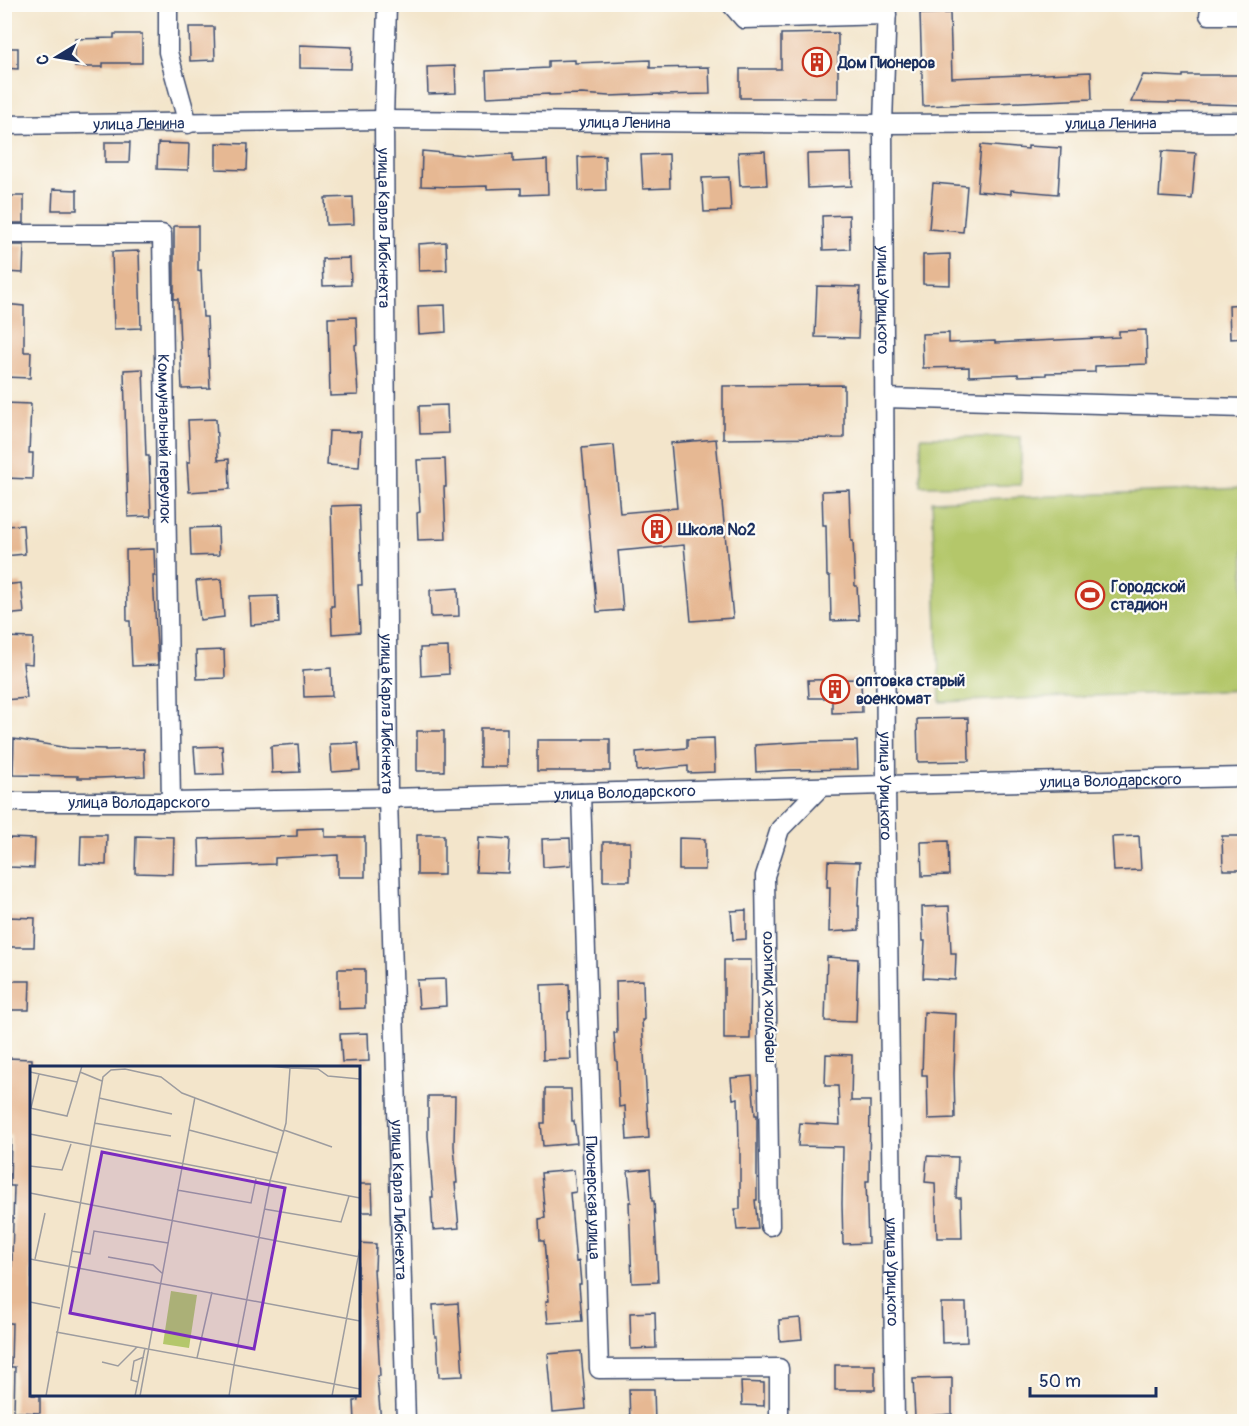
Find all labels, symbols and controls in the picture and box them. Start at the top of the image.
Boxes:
north arrow [27,27,87,87]
building icon: Дом Пионеров [801,46,833,78]
text: С [32,53,54,66]
place label: Дом Пионеров [837,53,936,73]
street label: улица Ленина [578,113,671,133]
street label: улица Ленина [1064,113,1157,134]
street label: улица Ленина [92,114,185,135]
street label: улица Карла Либкнехта [373,147,394,308]
street label: улица Урицкого [873,245,893,355]
street label: Коммунальный переулок [153,354,176,524]
building icon: Школа №2 [641,513,673,545]
place label: Школа №2 [677,520,756,540]
place label: Городской стадион [1110,577,1186,615]
sports icon: Городской стадион [1074,579,1106,611]
street label: улица Карла Либкнехта [376,633,397,794]
place label: оптовка старый военкомат [855,671,965,709]
building icon: оптовка старый военкомат [819,673,851,705]
street label: улица Урицкого [875,731,896,841]
street label: улица Володарского [1039,769,1182,793]
street label: улица Володарского [553,781,696,805]
street label: улица Володарского [67,792,210,813]
street label: переулок Урицкого [757,930,779,1063]
inset map [30,1066,360,1396]
street label: улица Карла Либкнехта [386,1118,411,1280]
street label: Пионерская улица [581,1136,605,1260]
street label: улица Урицкого [881,1216,903,1327]
scale bar [1030,1360,1156,1398]
text: 50 m [1039,1370,1081,1393]

